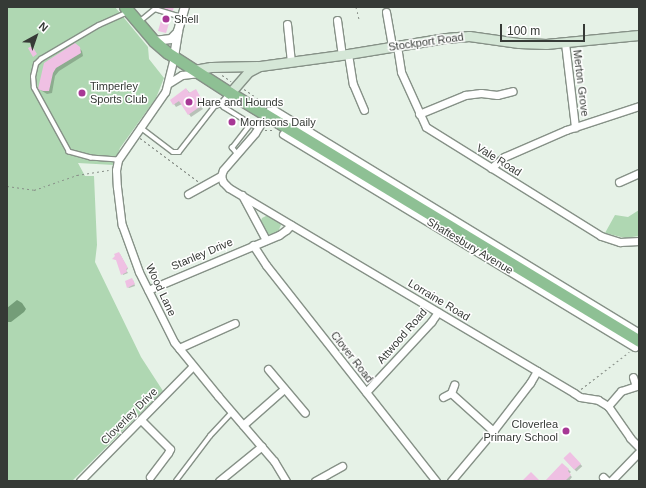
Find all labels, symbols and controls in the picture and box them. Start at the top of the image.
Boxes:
place label: Shell [174,12,198,26]
marker: Shell [161,14,171,24]
north arrow [16,16,56,56]
scale bar [502,16,587,42]
text: N [37,20,51,34]
text: 100 m [507,24,540,38]
street label: Stockport Road [388,30,464,54]
street label: Merton Grove [570,49,592,117]
place label: Timperley Sports Club [90,80,147,106]
marker: Timperley Sports Club [77,88,87,98]
place label: Hare and Hounds [197,95,283,109]
marker: Hare and Hounds [184,97,194,107]
place label: Morrisons Daily [240,115,316,129]
marker: Morrisons Daily [227,117,237,127]
street label: Vale Road [474,141,524,179]
street label: Shaftesbury Avenue [424,215,516,277]
street label: Stanley Drive [169,235,235,273]
street label: Wood Lane [143,262,179,318]
street label: Lorraine Road [406,276,472,324]
street label: Attwood Road [374,306,430,366]
street label: Clover Road [328,329,376,385]
street label: Cloverley Drive [98,385,160,447]
place label: Cloverlea Primary School [483,418,558,444]
marker: Cloverlea Primary School [561,426,571,436]

